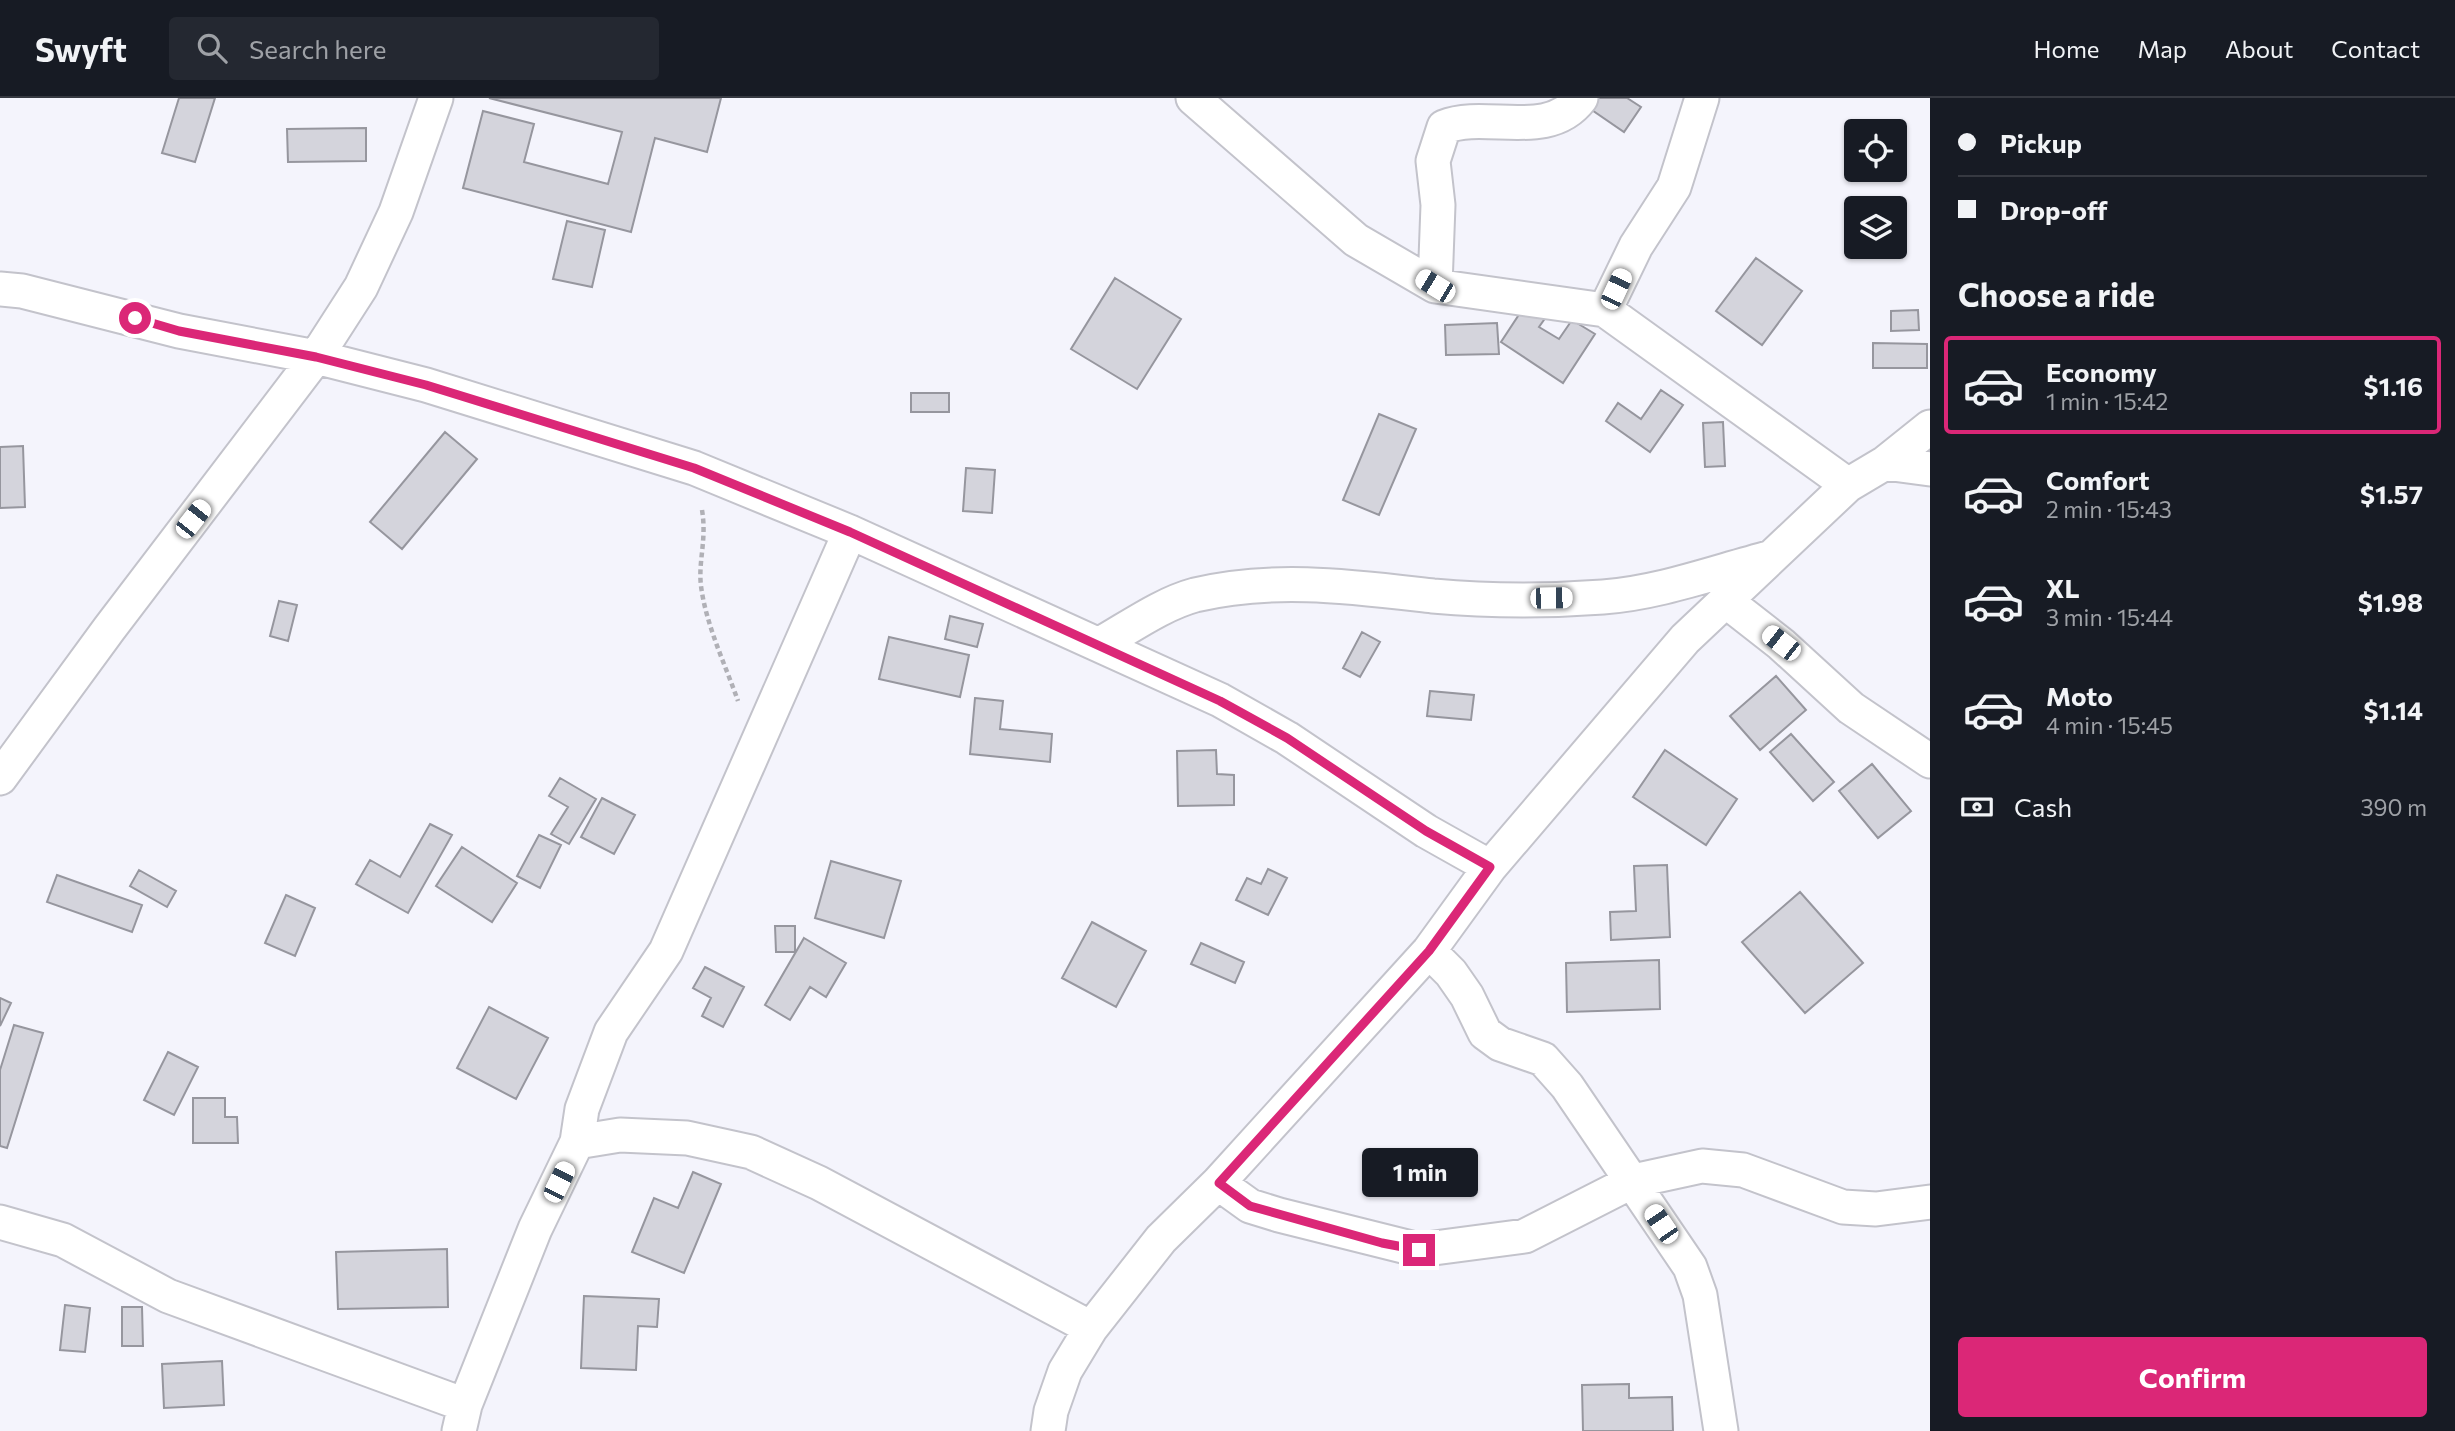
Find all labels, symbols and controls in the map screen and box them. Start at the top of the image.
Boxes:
search box [169,17,659,80]
text: Swyft [35,28,127,69]
icon: search [193,29,231,67]
text: Search here [249,33,386,64]
text: Home [2034,34,2100,63]
text: Map [2138,34,2187,63]
text: About [2225,34,2293,63]
text: Contact [2331,34,2420,63]
map controls [1844,119,1907,259]
button: locate [1844,119,1907,182]
text: Pickup [2000,127,2082,158]
text: Drop-off [2000,194,2107,225]
button: layers [1844,196,1907,259]
car [1412,266,1459,306]
car [1598,266,1635,312]
text: Choose a ride [1958,274,2155,314]
route start [119,302,151,334]
icon: car [1962,354,2025,417]
text: Economy [2046,356,2157,387]
text: $1.16 [2364,370,2423,401]
text: 1 min · 15:42 [2046,387,2168,415]
icon: car [1962,462,2025,525]
text: Comfort [2046,464,2149,495]
text: $1.57 [2360,478,2423,509]
text: 2 min · 15:43 [2046,495,2172,523]
car [172,496,215,542]
icon: car [1962,570,2025,633]
text: XL [2046,572,2080,603]
text: $1.98 [2358,586,2423,617]
car [1530,587,1573,609]
text: 3 min · 15:44 [2046,603,2173,631]
car [1758,622,1805,664]
icon: car [1962,678,2025,741]
text: Moto [2046,680,2113,711]
text: $1.14 [2364,694,2423,725]
text: 4 min · 15:45 [2046,711,2173,739]
icon: cash [1958,788,1996,826]
text: Cash [2014,791,2072,822]
text: 390 m [2360,793,2427,821]
callout: 1 min [1361,1148,1477,1198]
text: 1 min [1393,1158,1447,1186]
car [541,1159,578,1205]
car [1641,1201,1682,1247]
route end [1403,1234,1435,1266]
button: Confirm [1958,1337,2427,1417]

